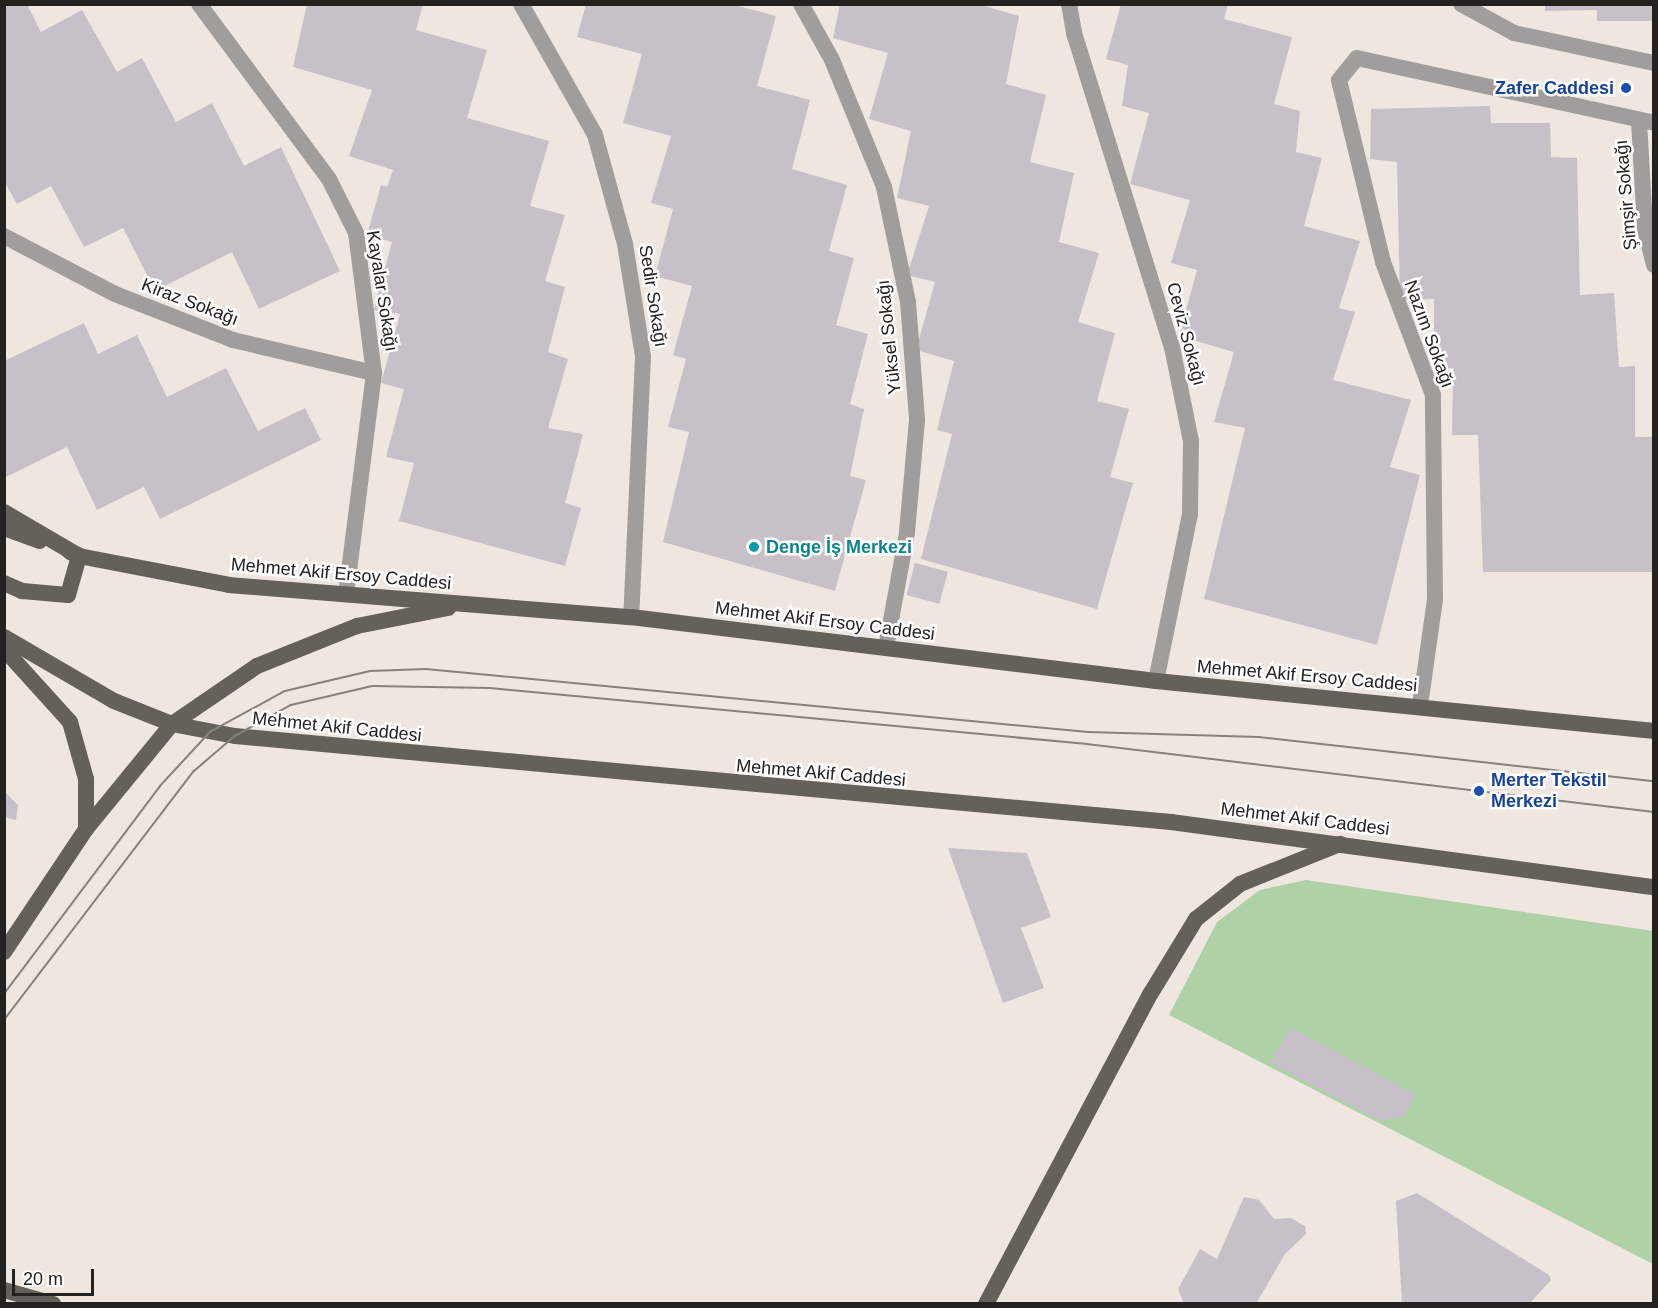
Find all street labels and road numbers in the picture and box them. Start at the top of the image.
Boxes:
street label: Şimşir Sokağı [1610,139,1642,251]
street label: Kayalar Sokağı [362,229,402,353]
street label: Sedir Sokağı [634,243,672,349]
street label: Kiraz Sokağı [138,274,242,330]
street label: Nazım Sokağı [1400,277,1458,391]
street label: Yüksel Sokağı [872,279,906,395]
street label: Ceviz Sokağı [1162,280,1210,388]
street label: Mehmet Akif Ersoy Caddesi [229,554,453,594]
street label: Mehmet Akif Ersoy Caddesi [713,597,937,645]
street label: Mehmet Akif Ersoy Caddesi [1195,656,1419,696]
street label: Mehmet Akif Caddesi [251,707,423,747]
street label: Mehmet Akif Caddesi [735,755,907,791]
street label: Mehmet Akif Caddesi [1219,798,1391,840]

